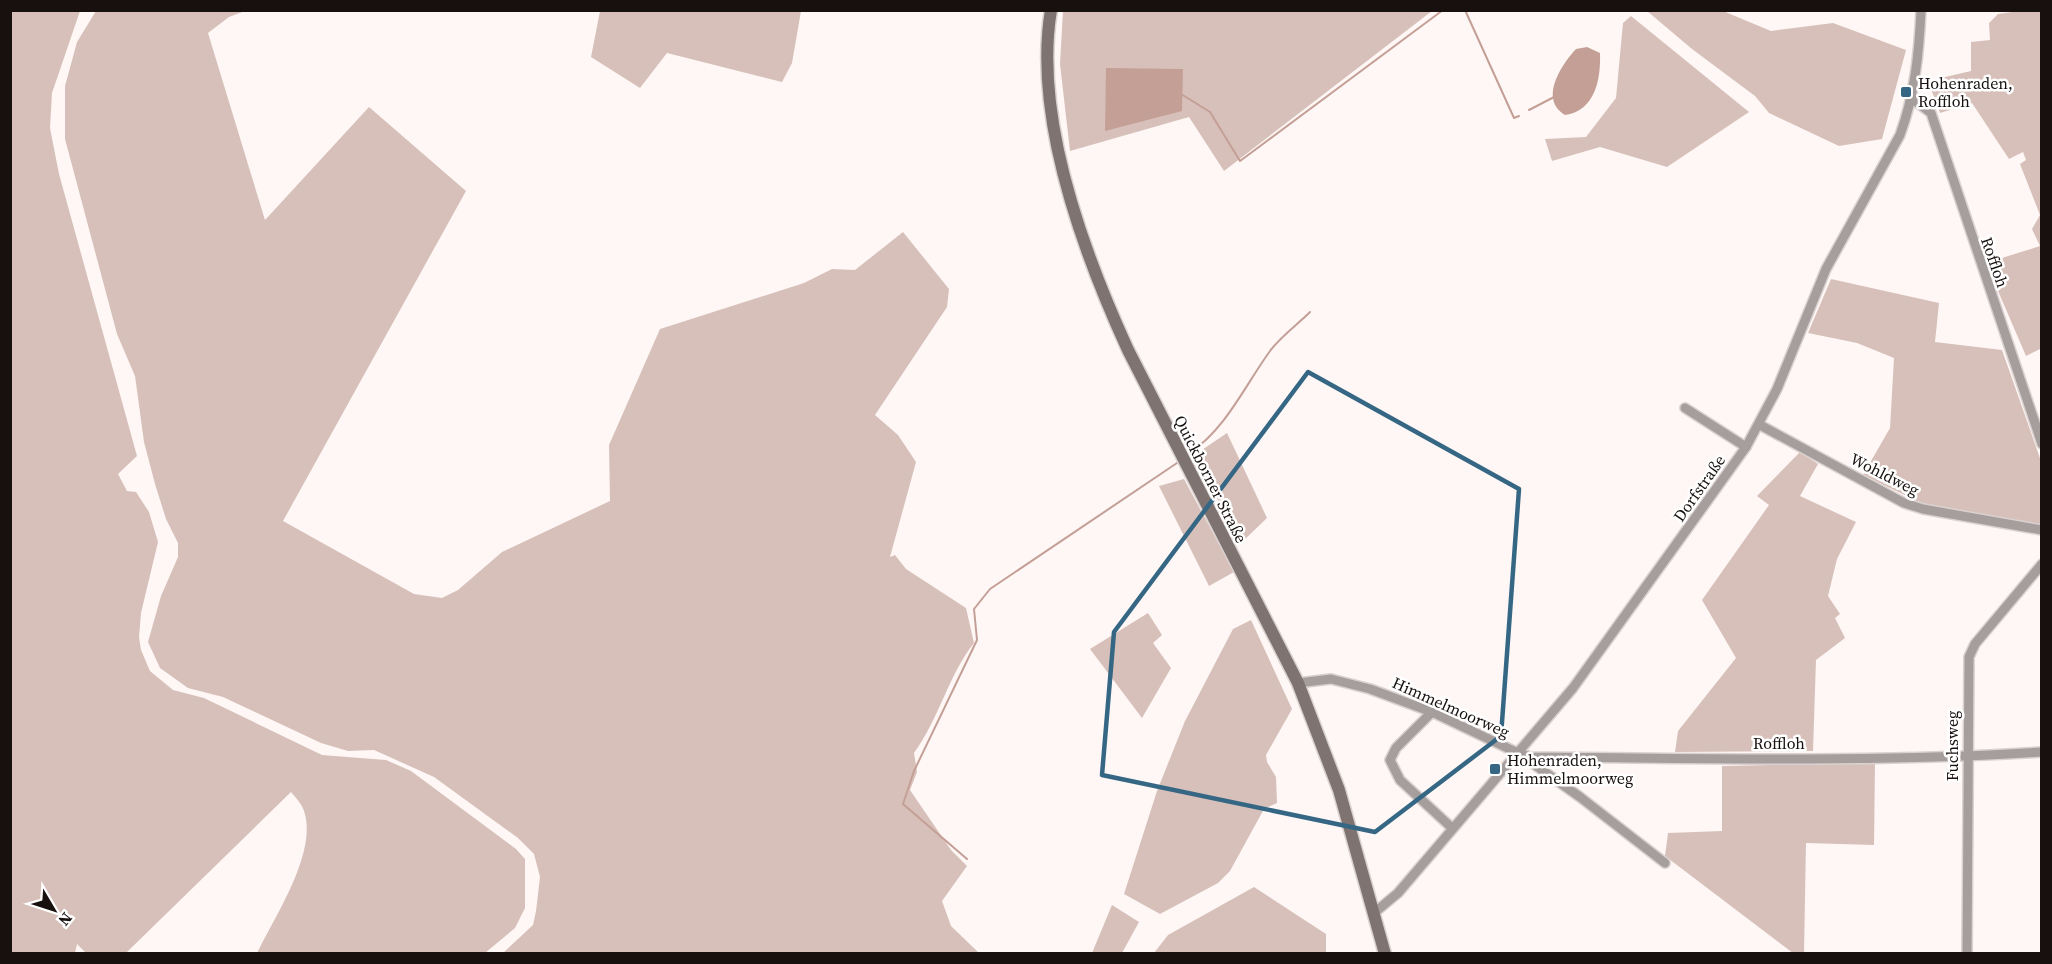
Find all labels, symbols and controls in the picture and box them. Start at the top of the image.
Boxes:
place label: Hohenraden, Roffloh [1918,72,2013,112]
marker: Hohenraden, Roffloh [1899,85,1913,99]
street label: Roffloh [1976,234,2014,290]
street label: Quickborner Straße [1169,411,1253,547]
street label: Wohldweg [1847,447,1923,501]
street label: Dorfstraße [1668,450,1730,526]
street label: Himmelmoorweg [1389,671,1513,743]
street label: Fuchsweg [1941,711,1963,781]
street label: Roffloh [1753,732,1805,754]
place label: Hohenraden, Himmelmoorweg [1507,749,1633,789]
marker: Hohenraden, Himmelmoorweg [1488,762,1502,776]
north arrow [24,880,84,940]
text: N [53,908,78,931]

